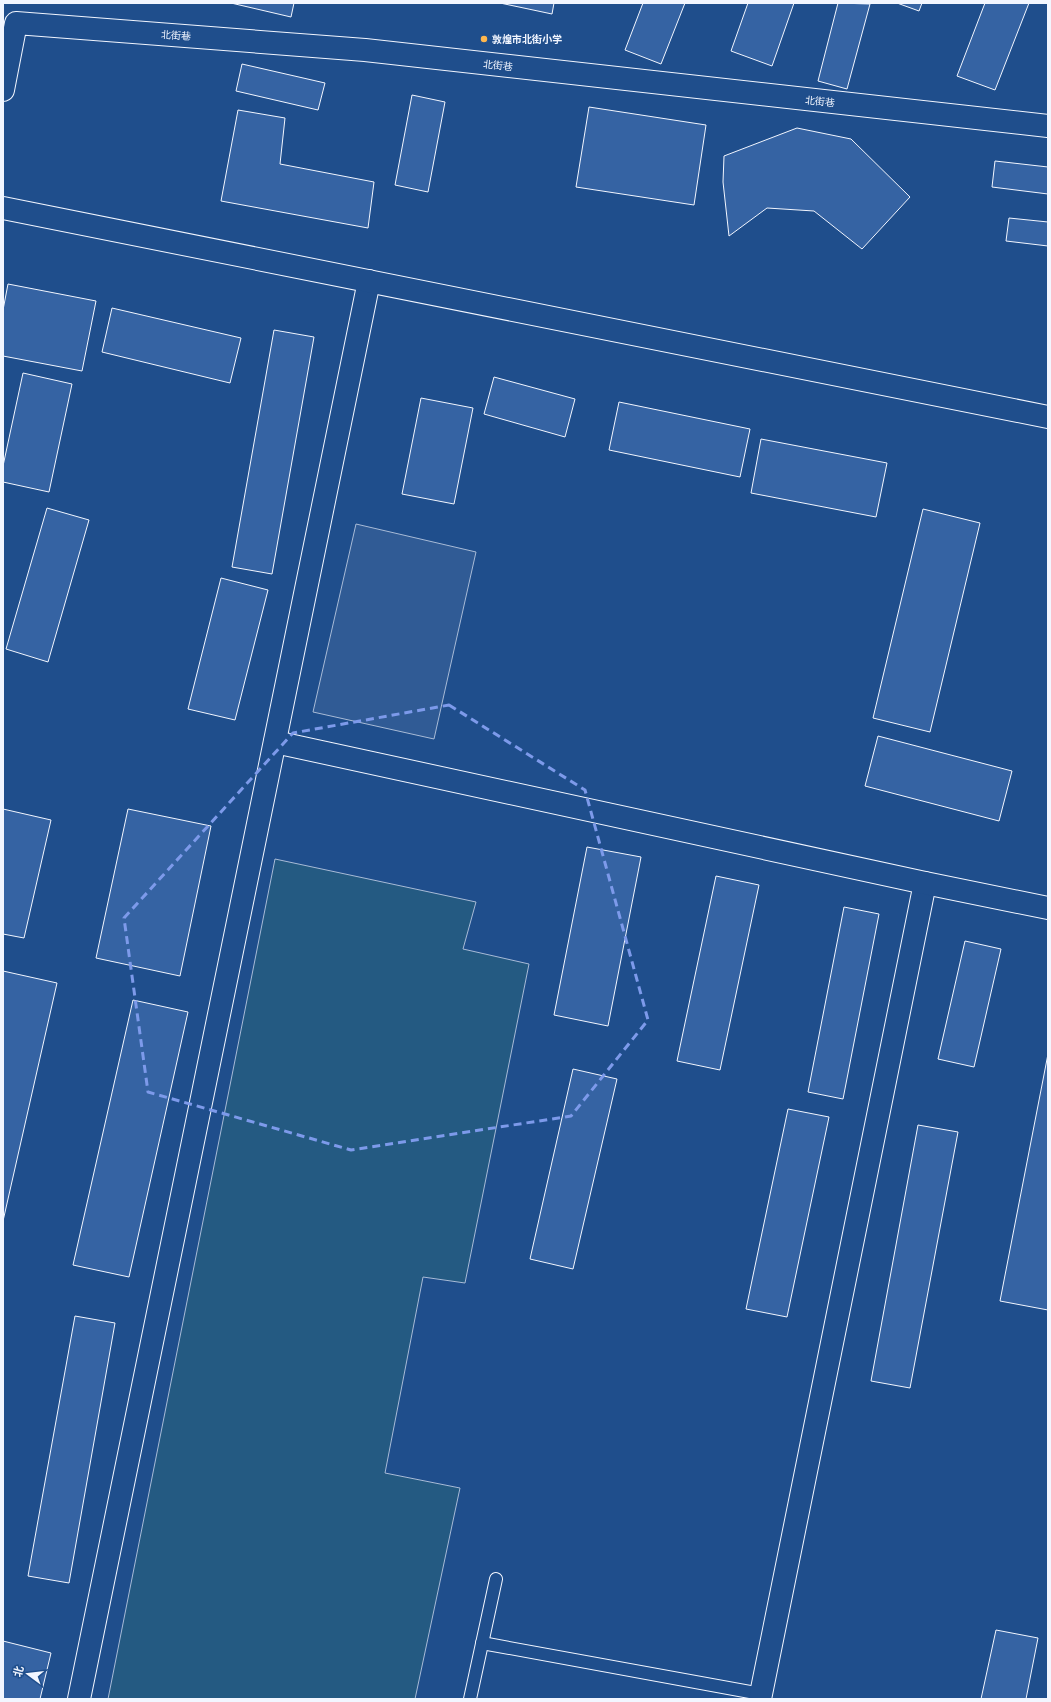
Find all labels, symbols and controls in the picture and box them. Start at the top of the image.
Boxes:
street label: 北街巷 [161,28,191,42]
place label: 敦煌市北街小学 [492,33,562,45]
marker: 敦煌市北街小学 [479,34,489,44]
street label: 北街巷 [482,57,514,73]
street label: 北街巷 [804,93,836,109]
north arrow [8,1654,48,1694]
text: 北 [10,1664,26,1678]

